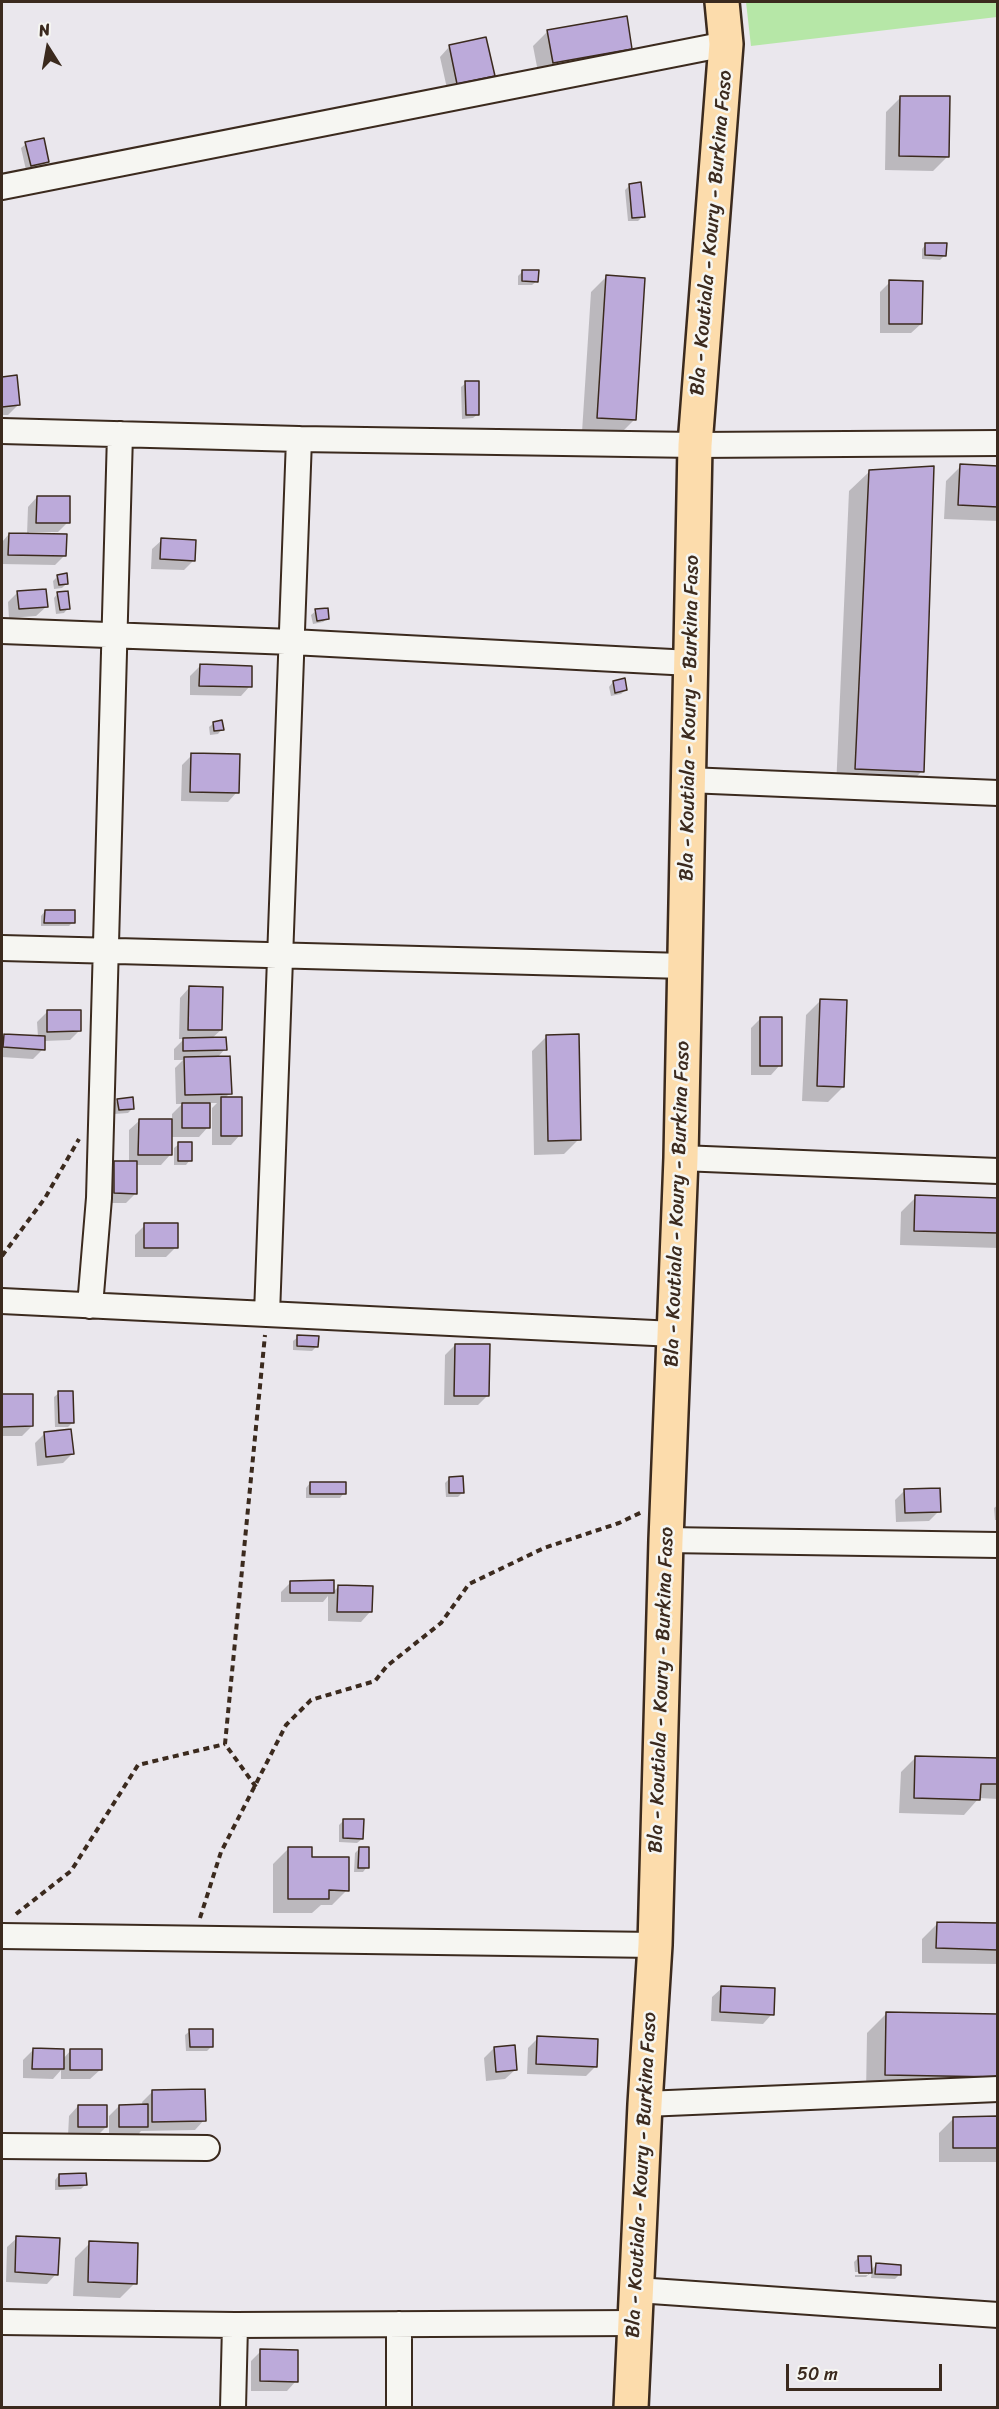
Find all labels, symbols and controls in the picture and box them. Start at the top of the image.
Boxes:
text: N [36,15,53,45]
north arrow [18,18,78,78]
street label: Bla - Koutiala - Koury - Burkina Faso [686,69,738,397]
street label: Bla - Koutiala - Koury - Burkina Faso [675,555,705,881]
street label: Bla - Koutiala - Koury - Burkina Faso [660,1041,696,1367]
street label: Bla - Koutiala - Koury - Burkina Faso [644,1527,680,1853]
street label: Bla - Koutiala - Koury - Burkina Faso [621,2012,663,2338]
scale bar [789,2352,945,2390]
text: 50 m [797,2358,838,2390]

